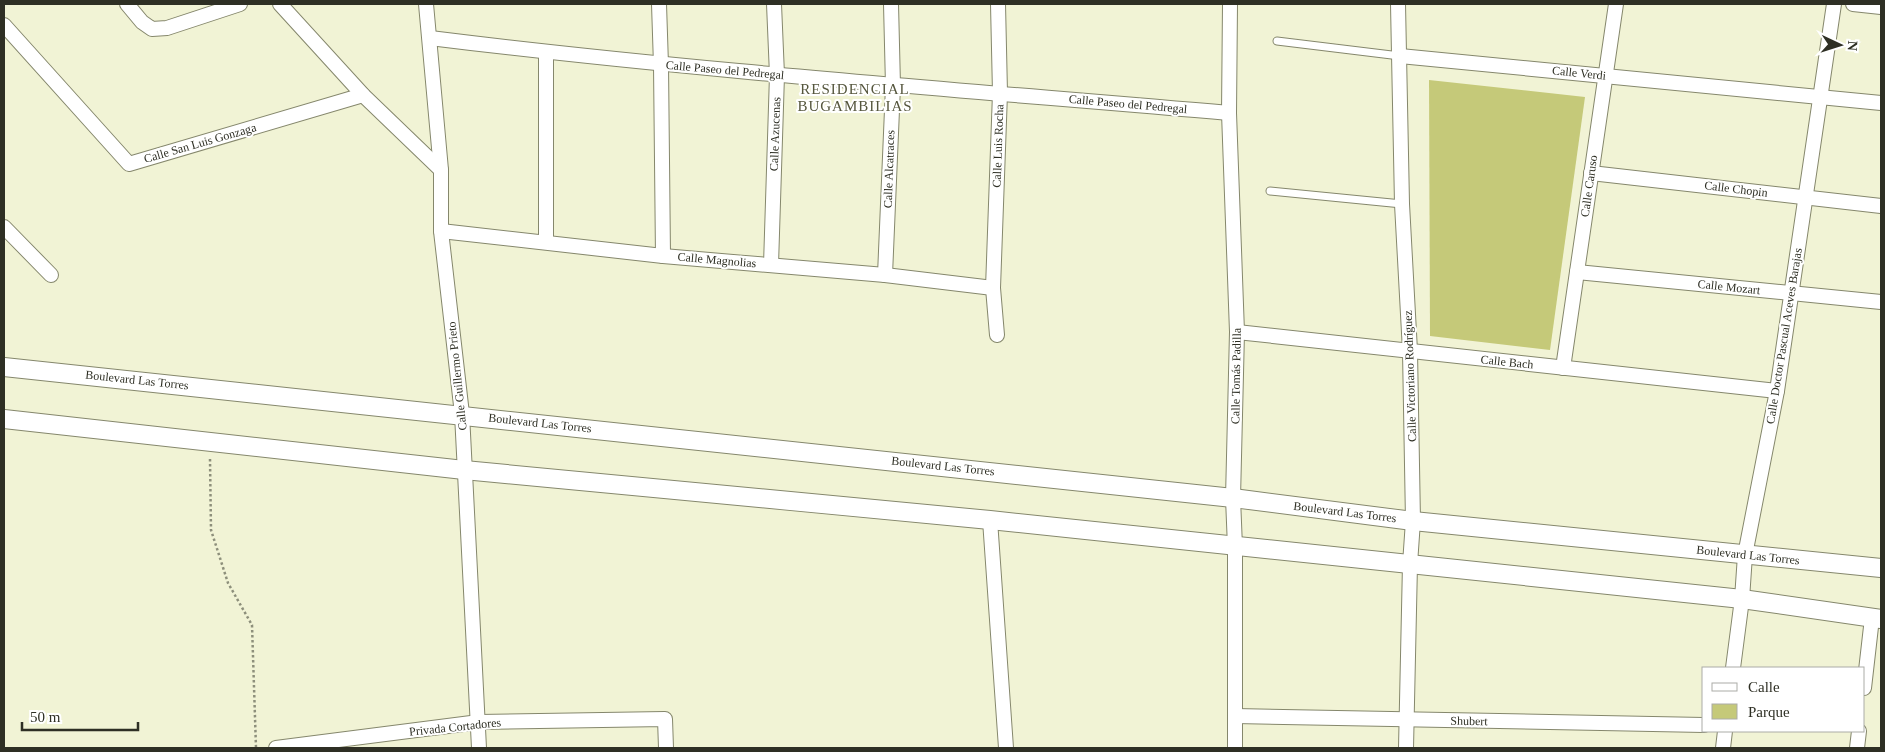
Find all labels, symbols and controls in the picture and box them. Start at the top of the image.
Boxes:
north arrow [1815,20,1865,70]
text: N [1845,40,1860,51]
street label: Calle Paseo del Pedregal [665,58,786,82]
street label: Calle Verdi [1551,63,1607,83]
district label: RESIDENCIAL BUGAMBILIAS [797,81,913,114]
street label: Calle Paseo del Pedregal [1068,92,1189,116]
street label: Calle Azucenas [767,96,783,171]
street label: Calle Luis Rocha [990,103,1006,188]
street label: Calle San Luis Gonzaga [142,120,258,166]
street label: Calle Alcatraces [881,129,897,208]
street label: Calle Caruso [1578,154,1600,218]
street label: Calle Chopin [1704,178,1768,200]
street label: Calle Doctor Pascual Aceves Barajas [1763,247,1805,425]
street label: Calle Magnolias [677,250,757,270]
street label: Calle Mozart [1697,277,1762,297]
street label: Calle Victoriano Rodríguez [1401,310,1419,442]
street label: Calle Guillermo Prieto [444,321,470,431]
street label: Calle Tomás Padilla [1228,327,1244,424]
street label: Calle Bach [1480,352,1534,372]
street label: Boulevard Las Torres [85,368,190,392]
street label: Boulevard Las Torres [488,411,593,435]
street label: Boulevard Las Torres [891,454,996,478]
street label: Boulevard Las Torres [1293,499,1398,525]
street label: Boulevard Las Torres [1696,543,1801,567]
legend [1702,667,1865,732]
text: Calle [1748,679,1780,695]
scale bar [22,700,139,732]
text: Parque [1748,704,1790,720]
text: 50 m [30,709,61,725]
street label: Shubert [1450,714,1488,728]
street label: Privada Cortadores [408,715,502,739]

